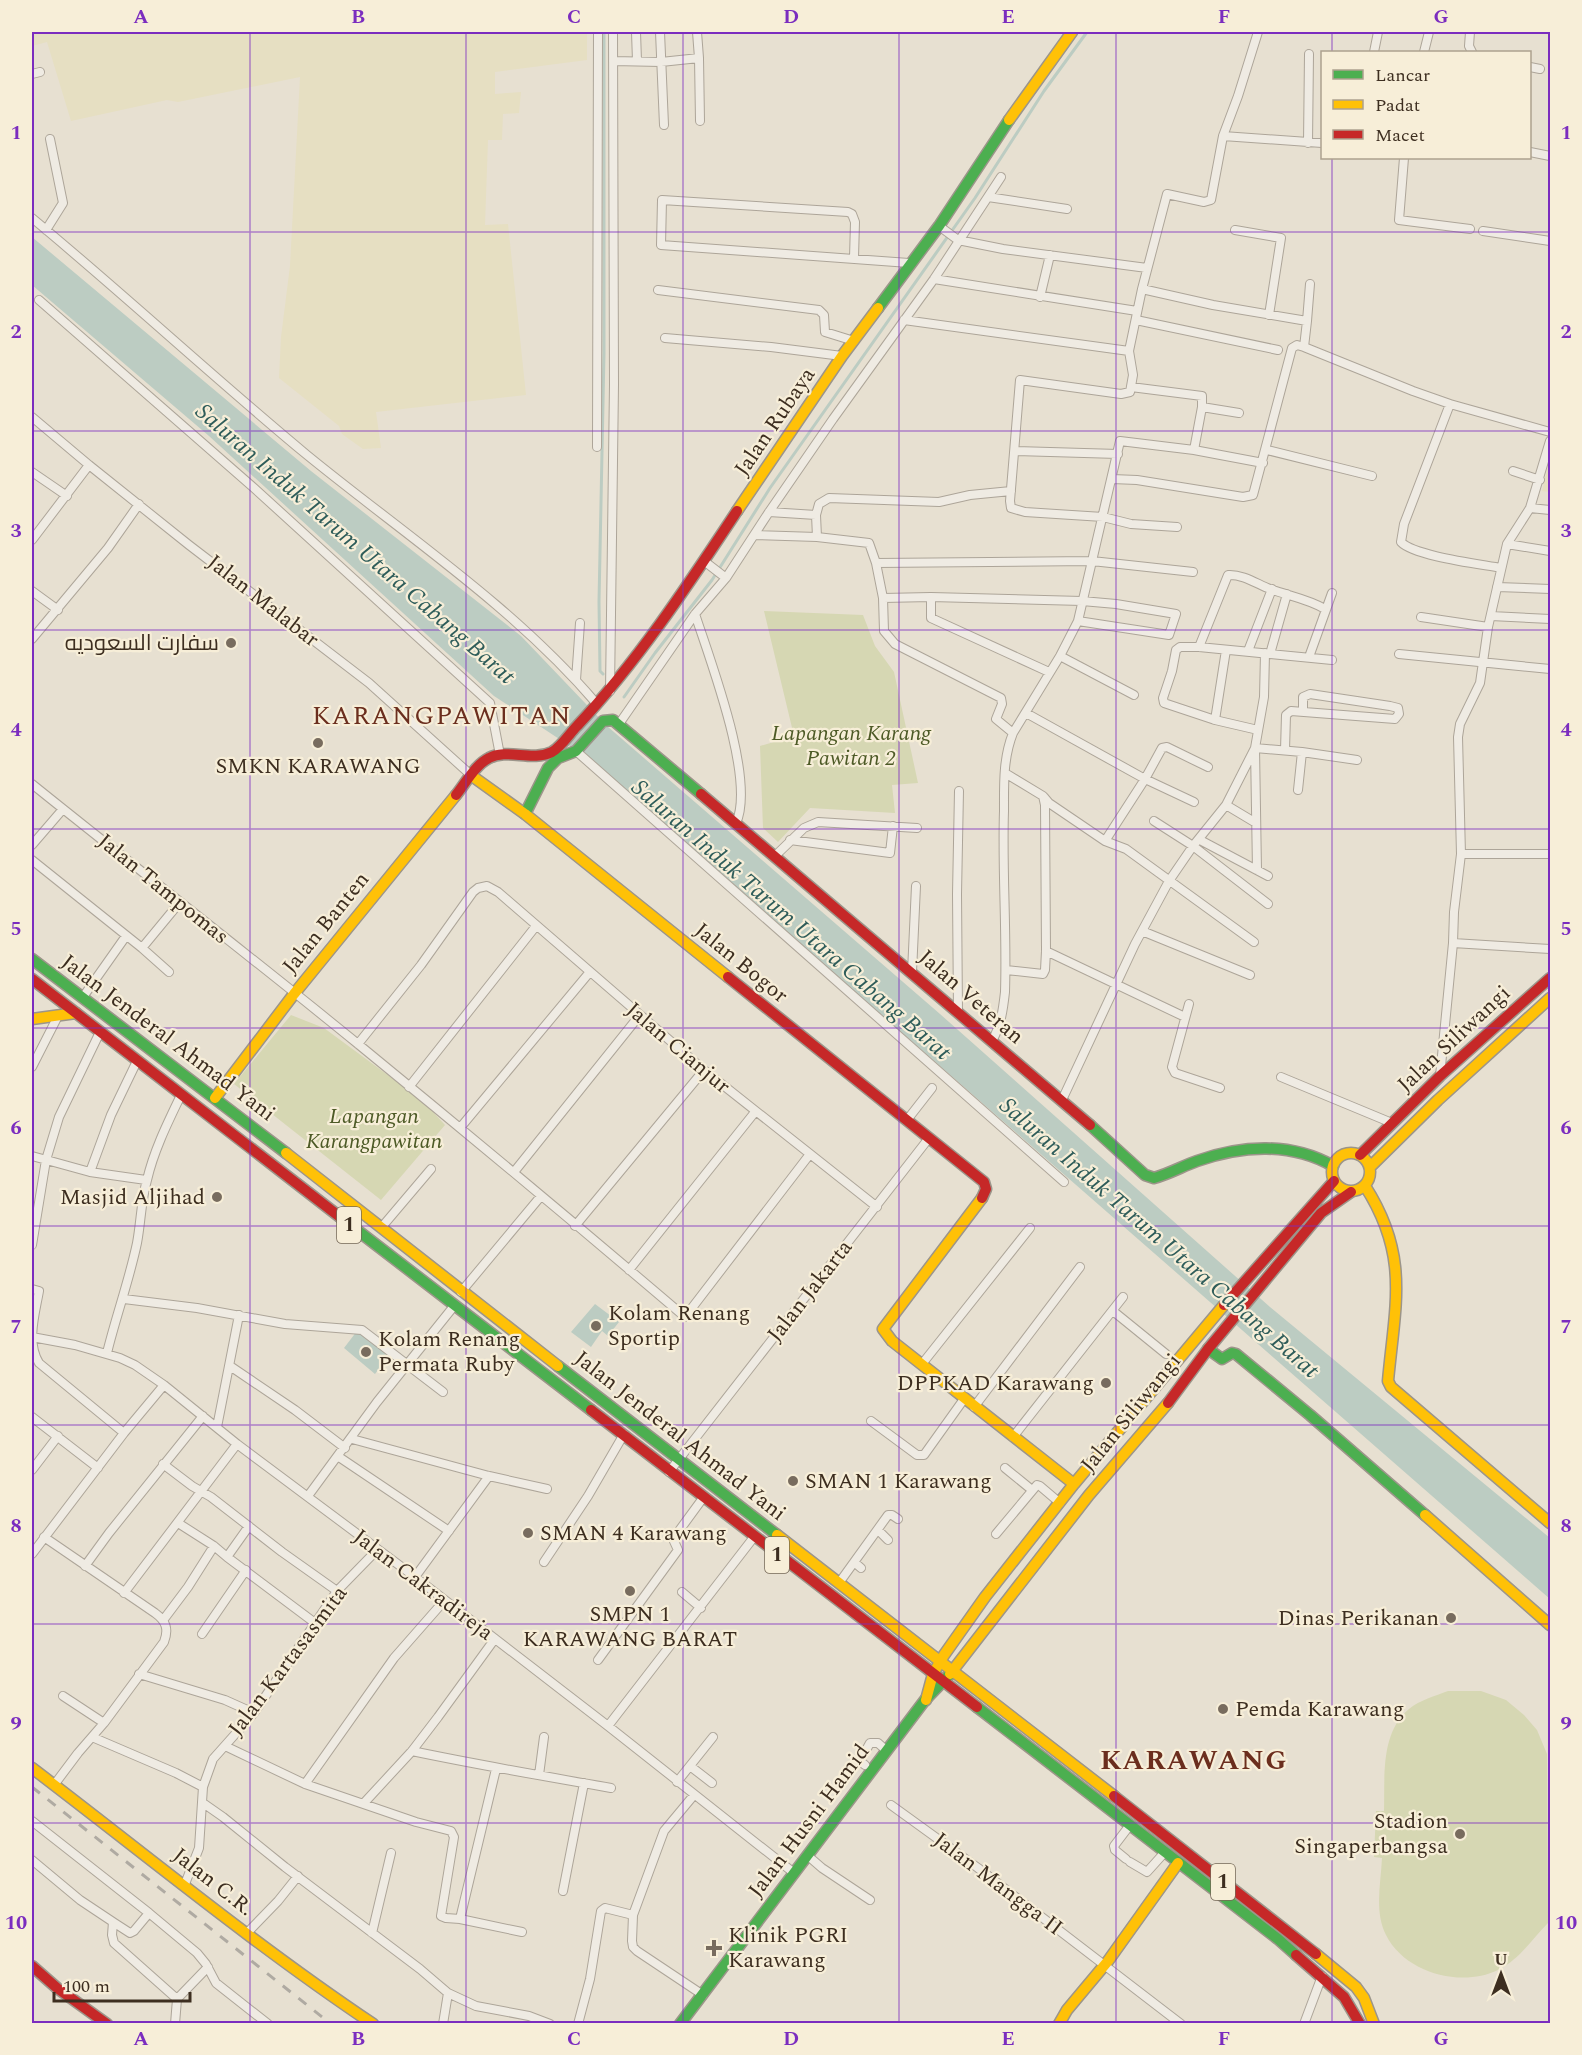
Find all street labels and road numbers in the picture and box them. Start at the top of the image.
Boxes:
street label: Jalan Rubaya [726,361,824,483]
street label: Jalan Malabar [200,546,327,656]
street label: Jalan Tampomas [90,825,236,953]
street label: Jalan Banten [274,865,378,981]
street label: Jalan Bogor [687,915,796,1012]
street label: Jalan Veteran [911,942,1031,1052]
street label: Jalan Jenderal Ahmad Yani [54,946,282,1130]
street label: Jalan Siliwangi [1390,978,1518,1100]
street label: Jalan Cianjur [618,994,738,1102]
road number: 1 [337,1207,361,1243]
street label: Jalan Jakarta [759,1232,861,1349]
street label: Jalan Jenderal Ahmad Yani [567,1343,793,1529]
street label: Jalan Siliwangi [1073,1346,1189,1480]
street label: Jalan Cakradireja [346,1521,501,1649]
road number: 1 [765,1537,789,1573]
street label: Jalan Kartasasmita [220,1578,356,1743]
street label: Jalan Husni Hamid [740,1737,878,1905]
street label: Jalan Mangga II [926,1824,1070,1944]
street label: Jalan C.R. [165,1840,261,1924]
road number: 1 [1211,1864,1235,1900]

